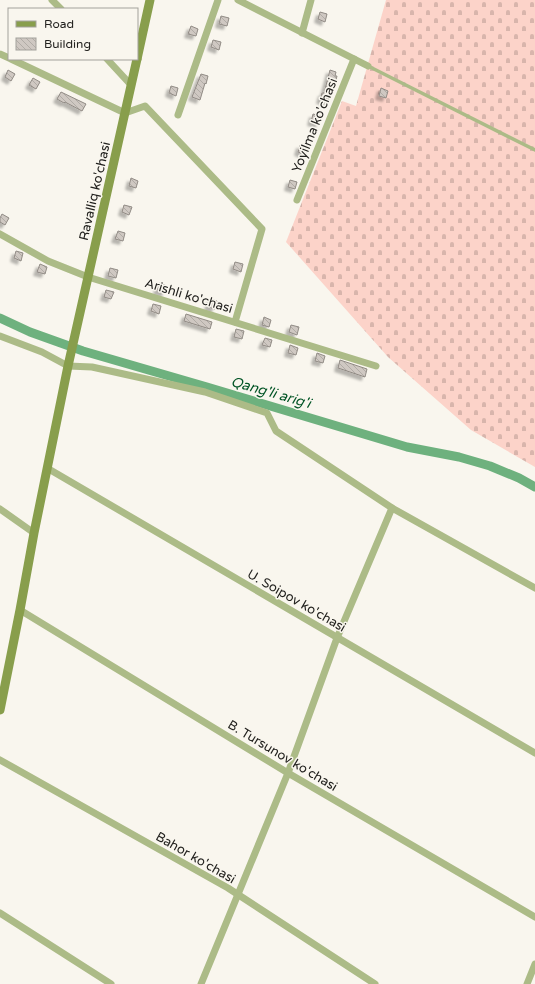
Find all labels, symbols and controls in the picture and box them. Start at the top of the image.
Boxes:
legend [8,8,138,60]
text: Road [44,17,74,31]
text: Building [44,37,91,51]
street label: Yoyilma ko'chasi [289,76,341,175]
street label: Ravalliq ko'chasi [76,140,114,242]
street label: Arishli ko'chasi [143,275,235,317]
water label: Qang'li arig'i [229,373,314,412]
street label: U. Soipov ko'chasi [244,566,349,636]
street label: B. Tursunov ko'chasi [225,717,340,795]
street label: Bahor ko'chasi [153,829,238,887]

